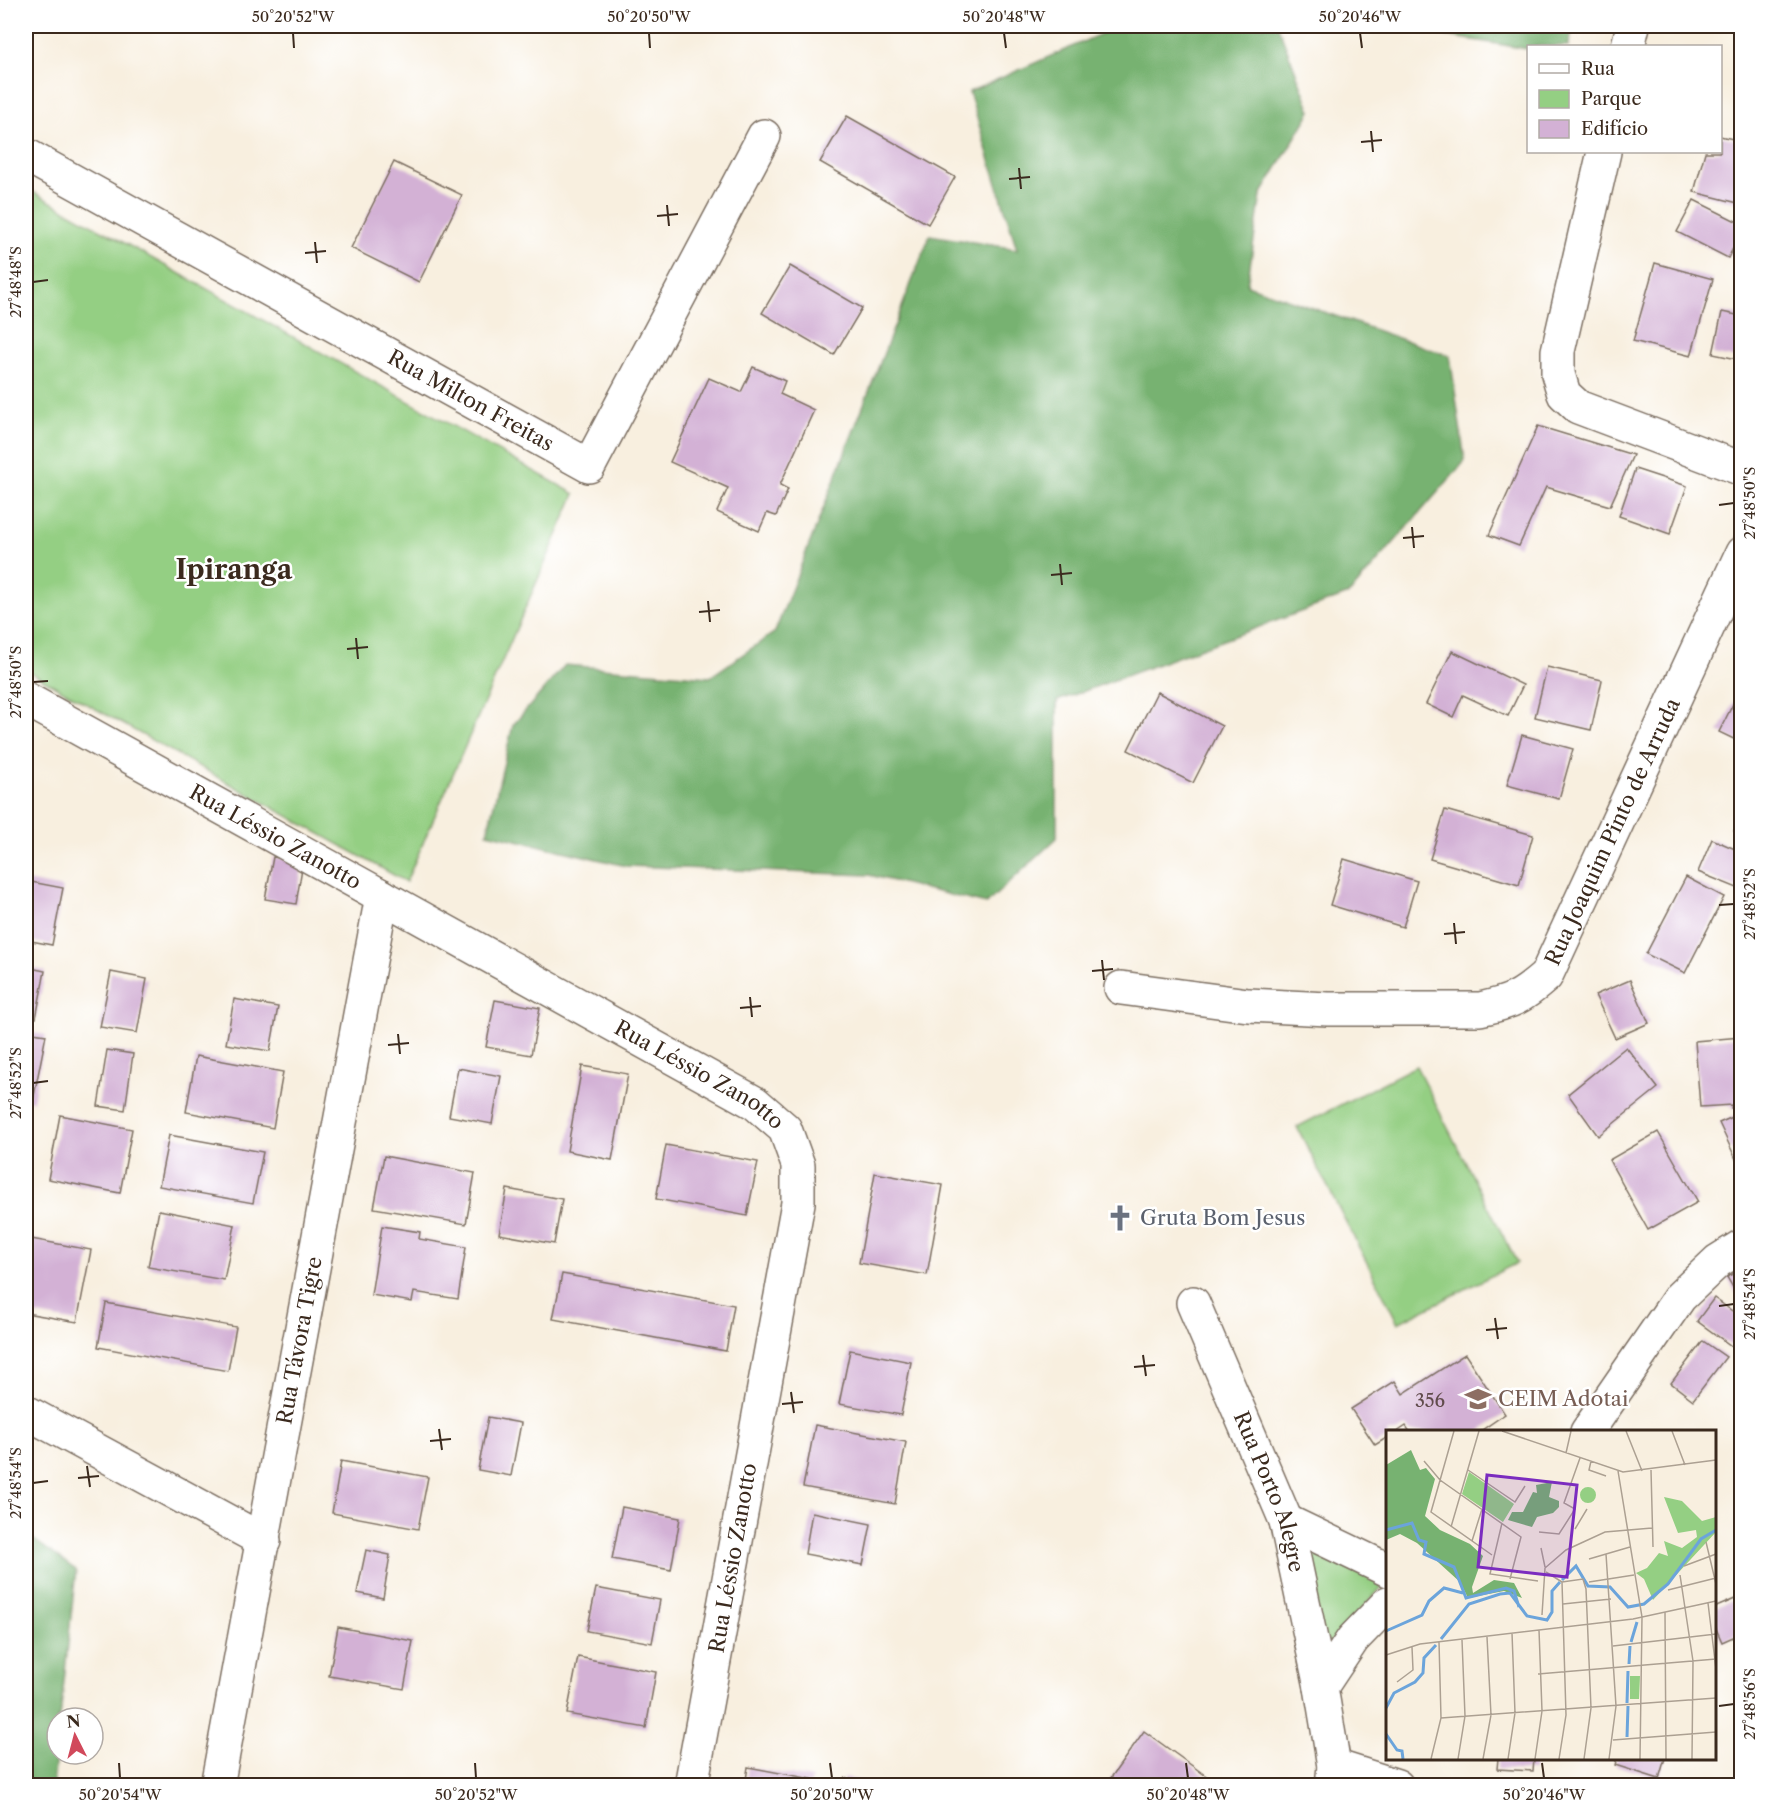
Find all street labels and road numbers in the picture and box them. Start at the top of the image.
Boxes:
street label: Rua Milton Freitas [384,344,558,456]
street label: Rua Joaquim Pinto de Arruda [1540,693,1685,969]
street label: Rua Léssio Zanotto [185,779,366,894]
street label: Rua Léssio Zanotto [610,1015,789,1134]
street label: Rua Távora Tigre [271,1255,327,1426]
street label: Rua Porto Alegre [1229,1407,1309,1574]
street label: Rua Léssio Zanotto [703,1461,762,1655]

